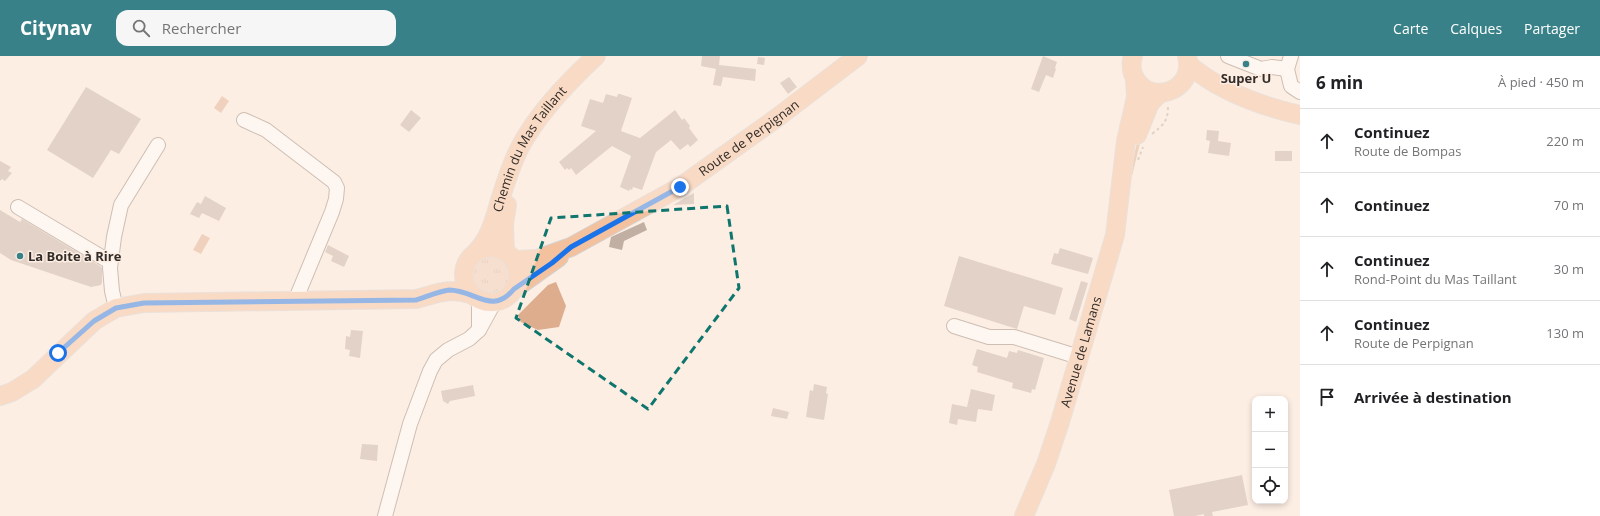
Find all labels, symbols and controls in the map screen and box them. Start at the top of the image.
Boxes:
search box [116,10,396,46]
text: Citynav [20,15,92,41]
icon: search [130,17,152,39]
text: Rechercher [162,18,241,38]
text: Carte [1393,19,1428,38]
text: Calques [1450,19,1502,38]
text: Partager [1524,19,1580,38]
marker: Super U [1241,59,1251,69]
place label: Super U [1221,69,1271,87]
text: 6 min [1316,71,1363,94]
text: À pied · 450 m [1498,73,1584,91]
street label: Chemin du Mas Taillant [488,82,571,214]
street label: Route de Perpignan [695,95,803,180]
text: Continuez [1354,122,1430,142]
icon: ahead [1316,130,1338,152]
text: 220 m [1546,132,1584,150]
text: Route de Bompas [1354,142,1461,160]
route end [671,178,689,196]
icon: ahead [1316,194,1338,216]
text: Continuez [1354,195,1430,215]
text: 70 m [1554,196,1584,214]
place label: La Boite à Rire [28,247,122,265]
text: Continuez [1354,250,1430,270]
marker: La Boite à Rire [15,251,25,261]
icon: ahead [1316,258,1338,280]
text: 30 m [1554,260,1584,278]
text: Rond-Point du Mas Taillant [1354,270,1517,288]
street label: Avenue de Lamans [1056,294,1106,409]
text: Continuez [1354,314,1430,334]
icon: ahead [1316,322,1338,344]
text: 130 m [1546,324,1584,342]
text: Route de Perpignan [1354,334,1474,352]
route start [49,344,67,362]
icon: arrive [1316,386,1338,408]
text: Arrivée à destination [1354,387,1512,407]
map controls [1252,396,1288,504]
button: + [1252,396,1288,432]
button: − [1252,432,1288,468]
button: locate [1252,468,1288,504]

